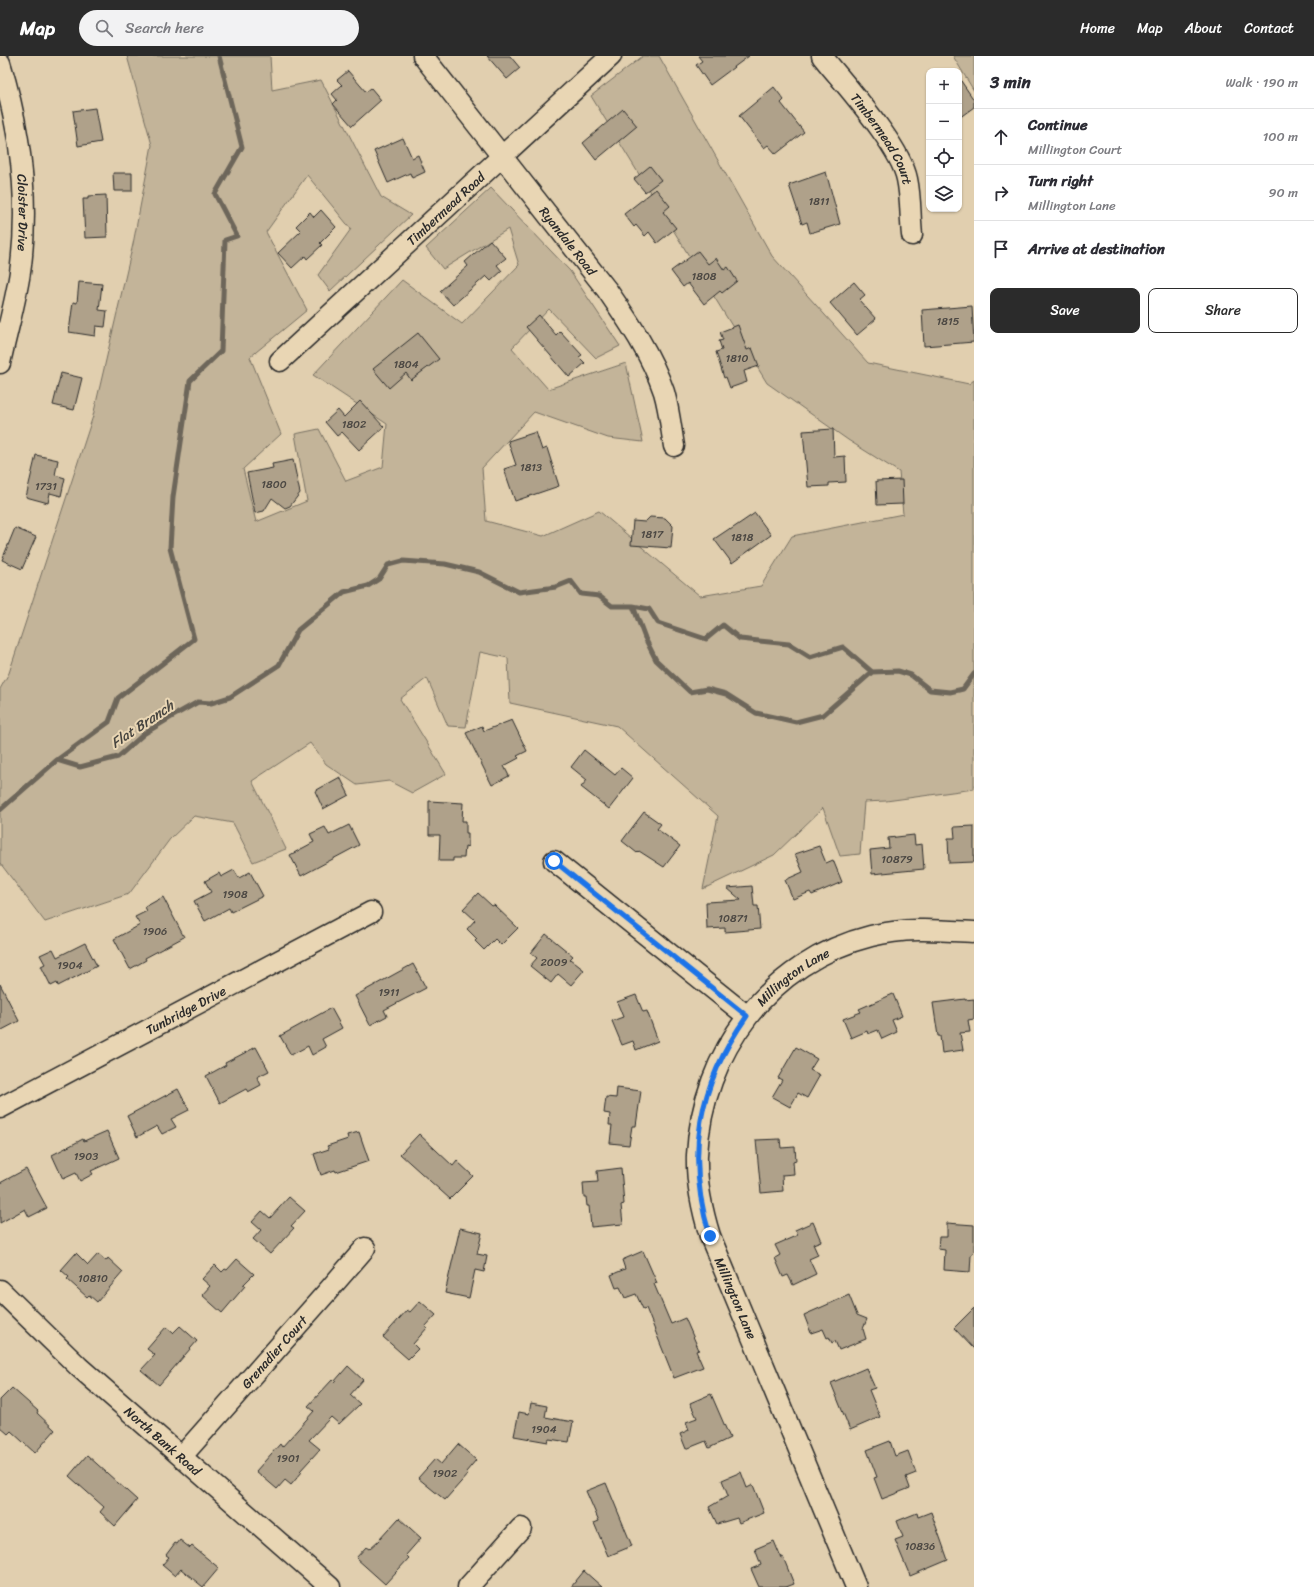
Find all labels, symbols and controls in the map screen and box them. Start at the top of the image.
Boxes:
search box [79,10,359,46]
text: Map [20,12,55,45]
text: Search here [125,15,204,41]
text: Home [1080,16,1115,41]
text: Map [1137,16,1163,41]
text: About [1185,16,1222,41]
text: Contact [1244,16,1294,41]
icon: search [93,17,115,39]
text: 3 min [990,67,1031,97]
map controls [926,68,962,212]
button: + [926,68,962,104]
text: Walk · 190 m [1225,71,1298,94]
street label: Timbermead Court [845,88,919,187]
button: − [926,104,962,140]
text: Continue [1028,112,1088,138]
text: 100 m [1263,125,1298,148]
icon: ahead [990,126,1012,148]
text: Millington Court [1028,138,1122,161]
button: locate [926,140,962,176]
street label: Timbermead Road [401,166,491,251]
text: Turn right [1028,168,1093,194]
street label: Cloister Drive [10,173,35,253]
button: layers [926,176,962,212]
text: 90 m [1268,181,1298,204]
icon: right [990,182,1012,204]
house number: 1811 [809,192,830,211]
text: Millington Lane [1028,194,1116,217]
street label: Ryandale Road [533,201,603,282]
text: Arrive at destination [1028,236,1165,262]
icon: arrive [990,238,1012,260]
house number: 1808 [692,267,717,286]
button: Save [990,288,1140,333]
button: Share [1148,288,1298,333]
house number: 1815 [937,312,960,331]
house number: 1810 [725,349,749,368]
house number: 1804 [393,355,419,374]
house number: 1802 [342,415,367,434]
house number: 1813 [520,458,542,477]
house number: 1800 [261,475,287,494]
house number: 1731 [35,477,57,496]
house number: 1817 [641,525,664,544]
house number: 1818 [731,528,754,547]
water label: Flat Branch [105,693,180,755]
house number: 10879 [881,850,913,869]
route start [545,852,563,870]
house number: 1908 [222,885,248,904]
house number: 10871 [718,909,748,928]
house number: 1906 [143,922,167,941]
street label: Millington Lane [751,941,834,1012]
house number: 2009 [540,953,568,972]
house number: 1904 [57,956,83,975]
street label: Tunbridge Drive [141,979,231,1041]
house number: 1911 [379,983,400,1002]
house number: 1903 [74,1147,98,1166]
route end [701,1227,719,1245]
street label: Millington Lane [708,1253,763,1343]
house number: 10810 [78,1269,108,1288]
street label: Grenadier Court [235,1310,314,1394]
street label: North Bank Road [119,1400,207,1482]
house number: 1904 [531,1420,557,1439]
house number: 1901 [276,1449,300,1468]
house number: 1902 [433,1464,458,1483]
house number: 10836 [905,1537,935,1556]

